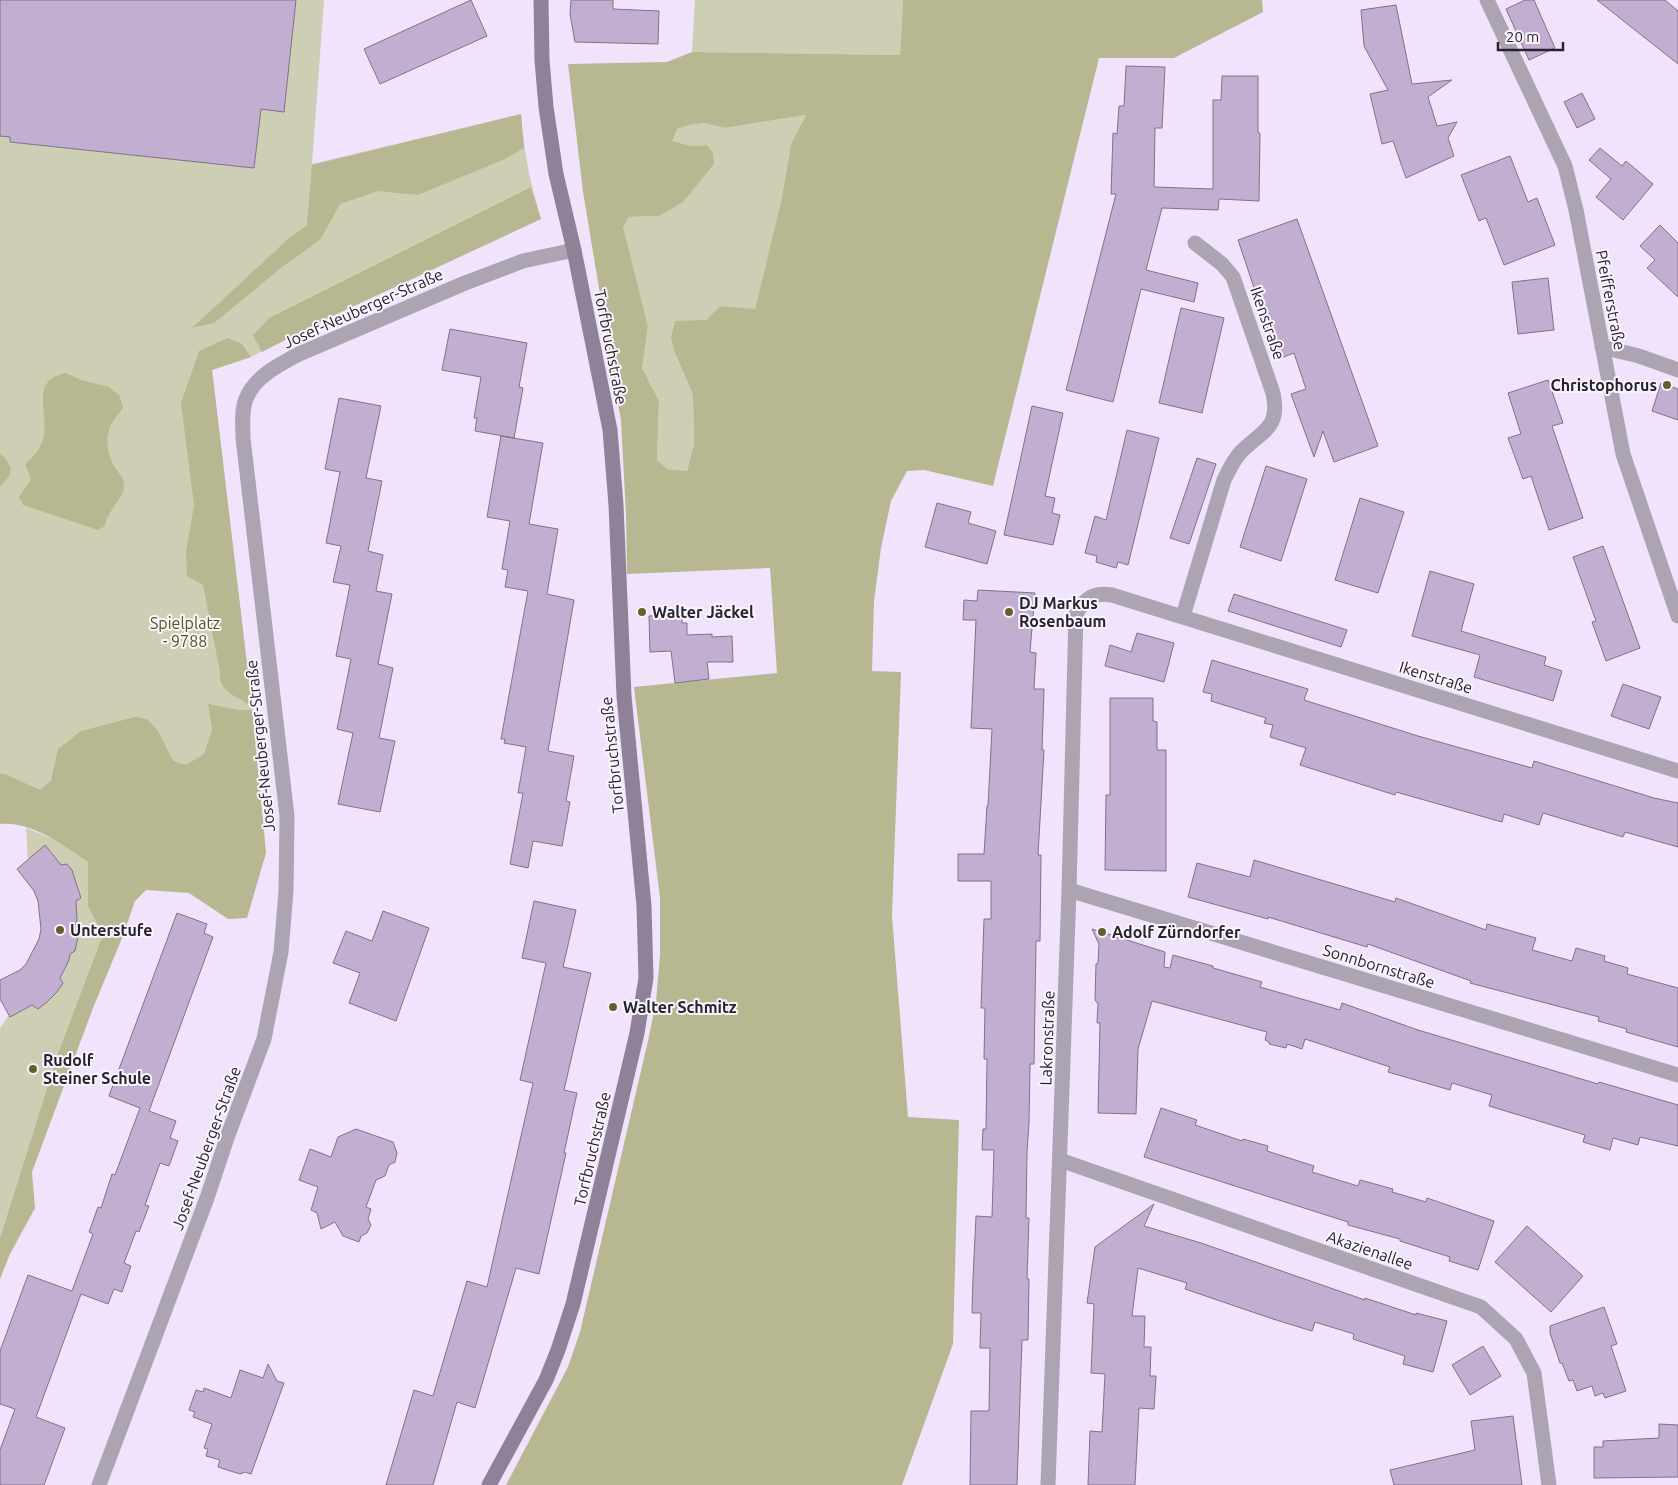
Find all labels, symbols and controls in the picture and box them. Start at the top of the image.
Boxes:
scale bar [1498,20,1563,52]
text: 20 m [1506,28,1539,45]
street label: Pfeifferstraße [1592,248,1630,352]
street label: Josef-Neuberger-Straße [280,265,446,351]
street label: Ikenstraße [1247,284,1289,362]
street label: Torfbruchstraße [591,288,631,406]
place label: Christophorus [1550,376,1657,394]
marker: Christophorus [1661,379,1673,391]
place label: DJ Markus Rosenbaum [1019,594,1106,630]
place label: Walter Jäckel [652,603,754,621]
marker: Walter Jäckel [636,606,648,618]
marker: DJ Markus Rosenbaum [1003,606,1015,618]
park label: Spielplatz - 9788 [150,614,220,650]
street label: Ikenstraße [1397,657,1475,697]
street label: Josef-Neuberger-Straße [242,659,278,833]
street label: Torfbruchstraße [597,696,627,814]
place label: Unterstufe [70,921,153,939]
place label: Adolf Zürndorfer [1112,923,1241,941]
marker: Unterstufe [54,924,66,936]
marker: Adolf Zürndorfer [1096,926,1108,938]
street label: Sonnbornstraße [1321,940,1437,992]
street label: Lakronstraße [1036,990,1058,1086]
place label: Walter Schmitz [623,998,737,1016]
marker: Walter Schmitz [607,1001,619,1013]
place label: Rudolf Steiner Schule [43,1051,151,1087]
marker: Rudolf Steiner Schule [27,1063,39,1075]
street label: Josef-Neuberger-Straße [168,1064,244,1232]
street label: Torfbruchstraße [570,1090,614,1208]
street label: Akazienallee [1324,1227,1416,1273]

